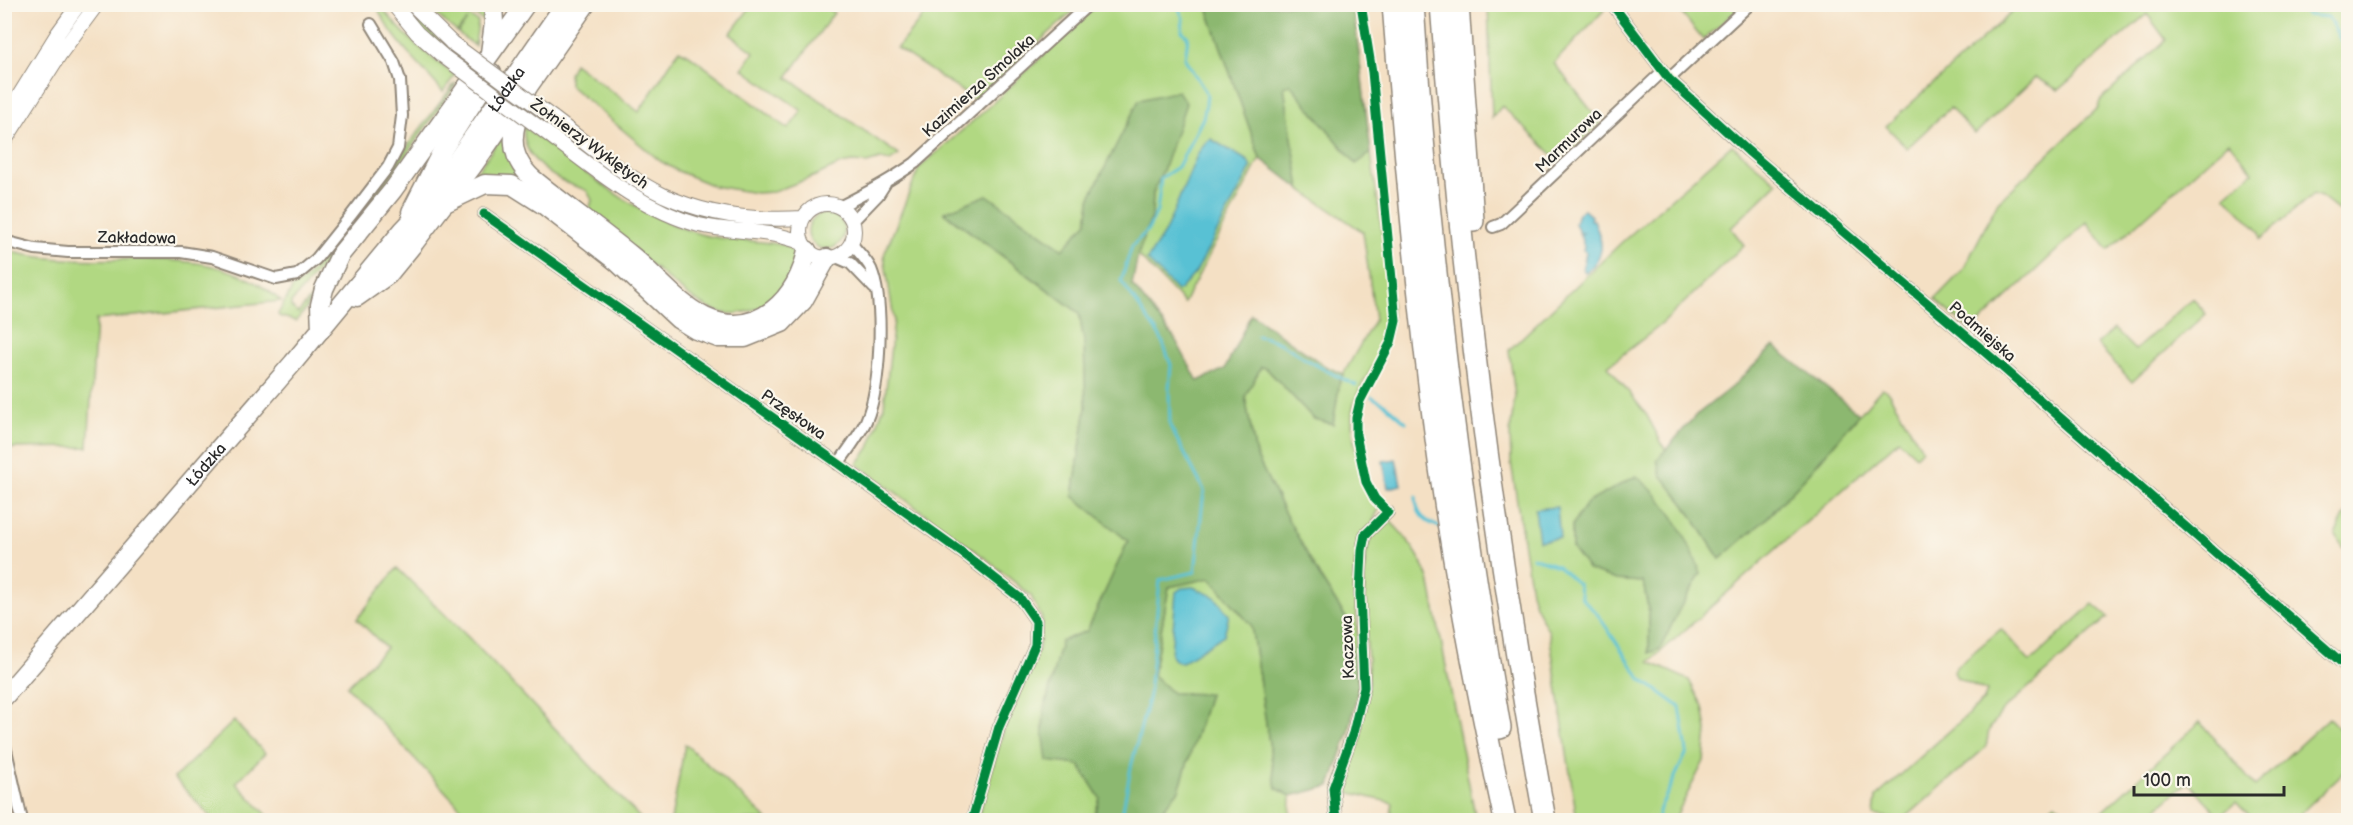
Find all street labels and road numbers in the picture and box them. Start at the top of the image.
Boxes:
street label: Kazimierza Smolaka [919,31,1039,142]
street label: Łódzka [485,64,530,117]
street label: Żołnierzy Wyklętych [526,93,653,193]
street label: Marmurowa [1532,105,1606,177]
street label: Zakładowa [97,228,176,249]
street label: Podmiejska [1945,298,2019,366]
street label: Przęsłowa [757,386,829,444]
street label: Łódzka [183,439,231,491]
street label: Kaczowa [1338,615,1359,679]

